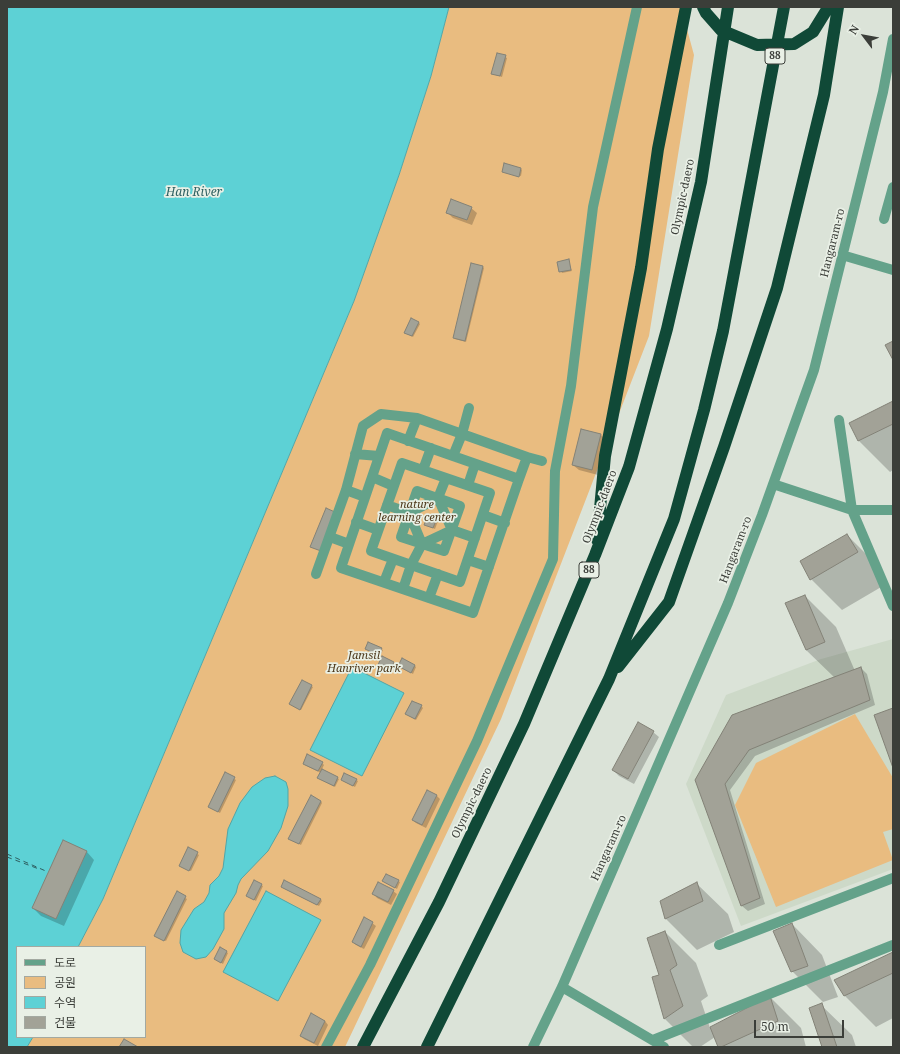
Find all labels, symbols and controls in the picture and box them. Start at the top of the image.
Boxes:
north arrow [844,16,884,56]
text: N [845,22,862,37]
road number: 88 [765,48,785,64]
street label: Olympic-daero [668,158,698,236]
water label: Han River [166,186,222,200]
street label: Hangaram-ro [818,207,848,279]
street label: Olympic-daero [580,468,620,546]
park label: nature learning center [378,498,456,524]
street label: Hangaram-ro [717,515,755,585]
road number: 88 [579,562,599,578]
park label: Jamsil Hanriver park [327,649,401,675]
street label: Olympic-daero [449,765,495,841]
street label: Hangaram-ro [589,813,629,883]
legend [16,946,146,1038]
text: 도로 [54,954,76,971]
text: 공원 [54,974,76,991]
text: 수역 [54,994,76,1011]
scale bar [756,1012,846,1038]
text: 건물 [54,1014,76,1031]
text: 50 m [761,1018,789,1035]

